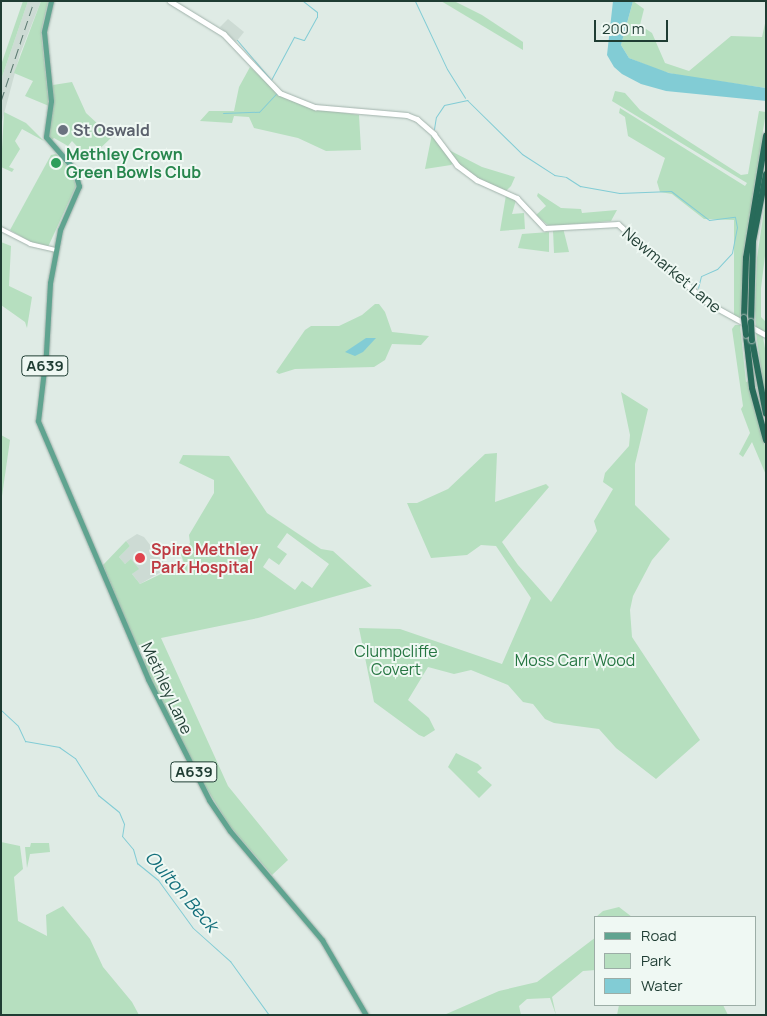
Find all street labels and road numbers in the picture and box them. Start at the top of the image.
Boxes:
street label: Newmarket Lane [619,223,725,317]
road number: A639 [21,354,69,378]
street label: Methley Lane [137,639,197,737]
road number: A639 [170,760,218,784]

